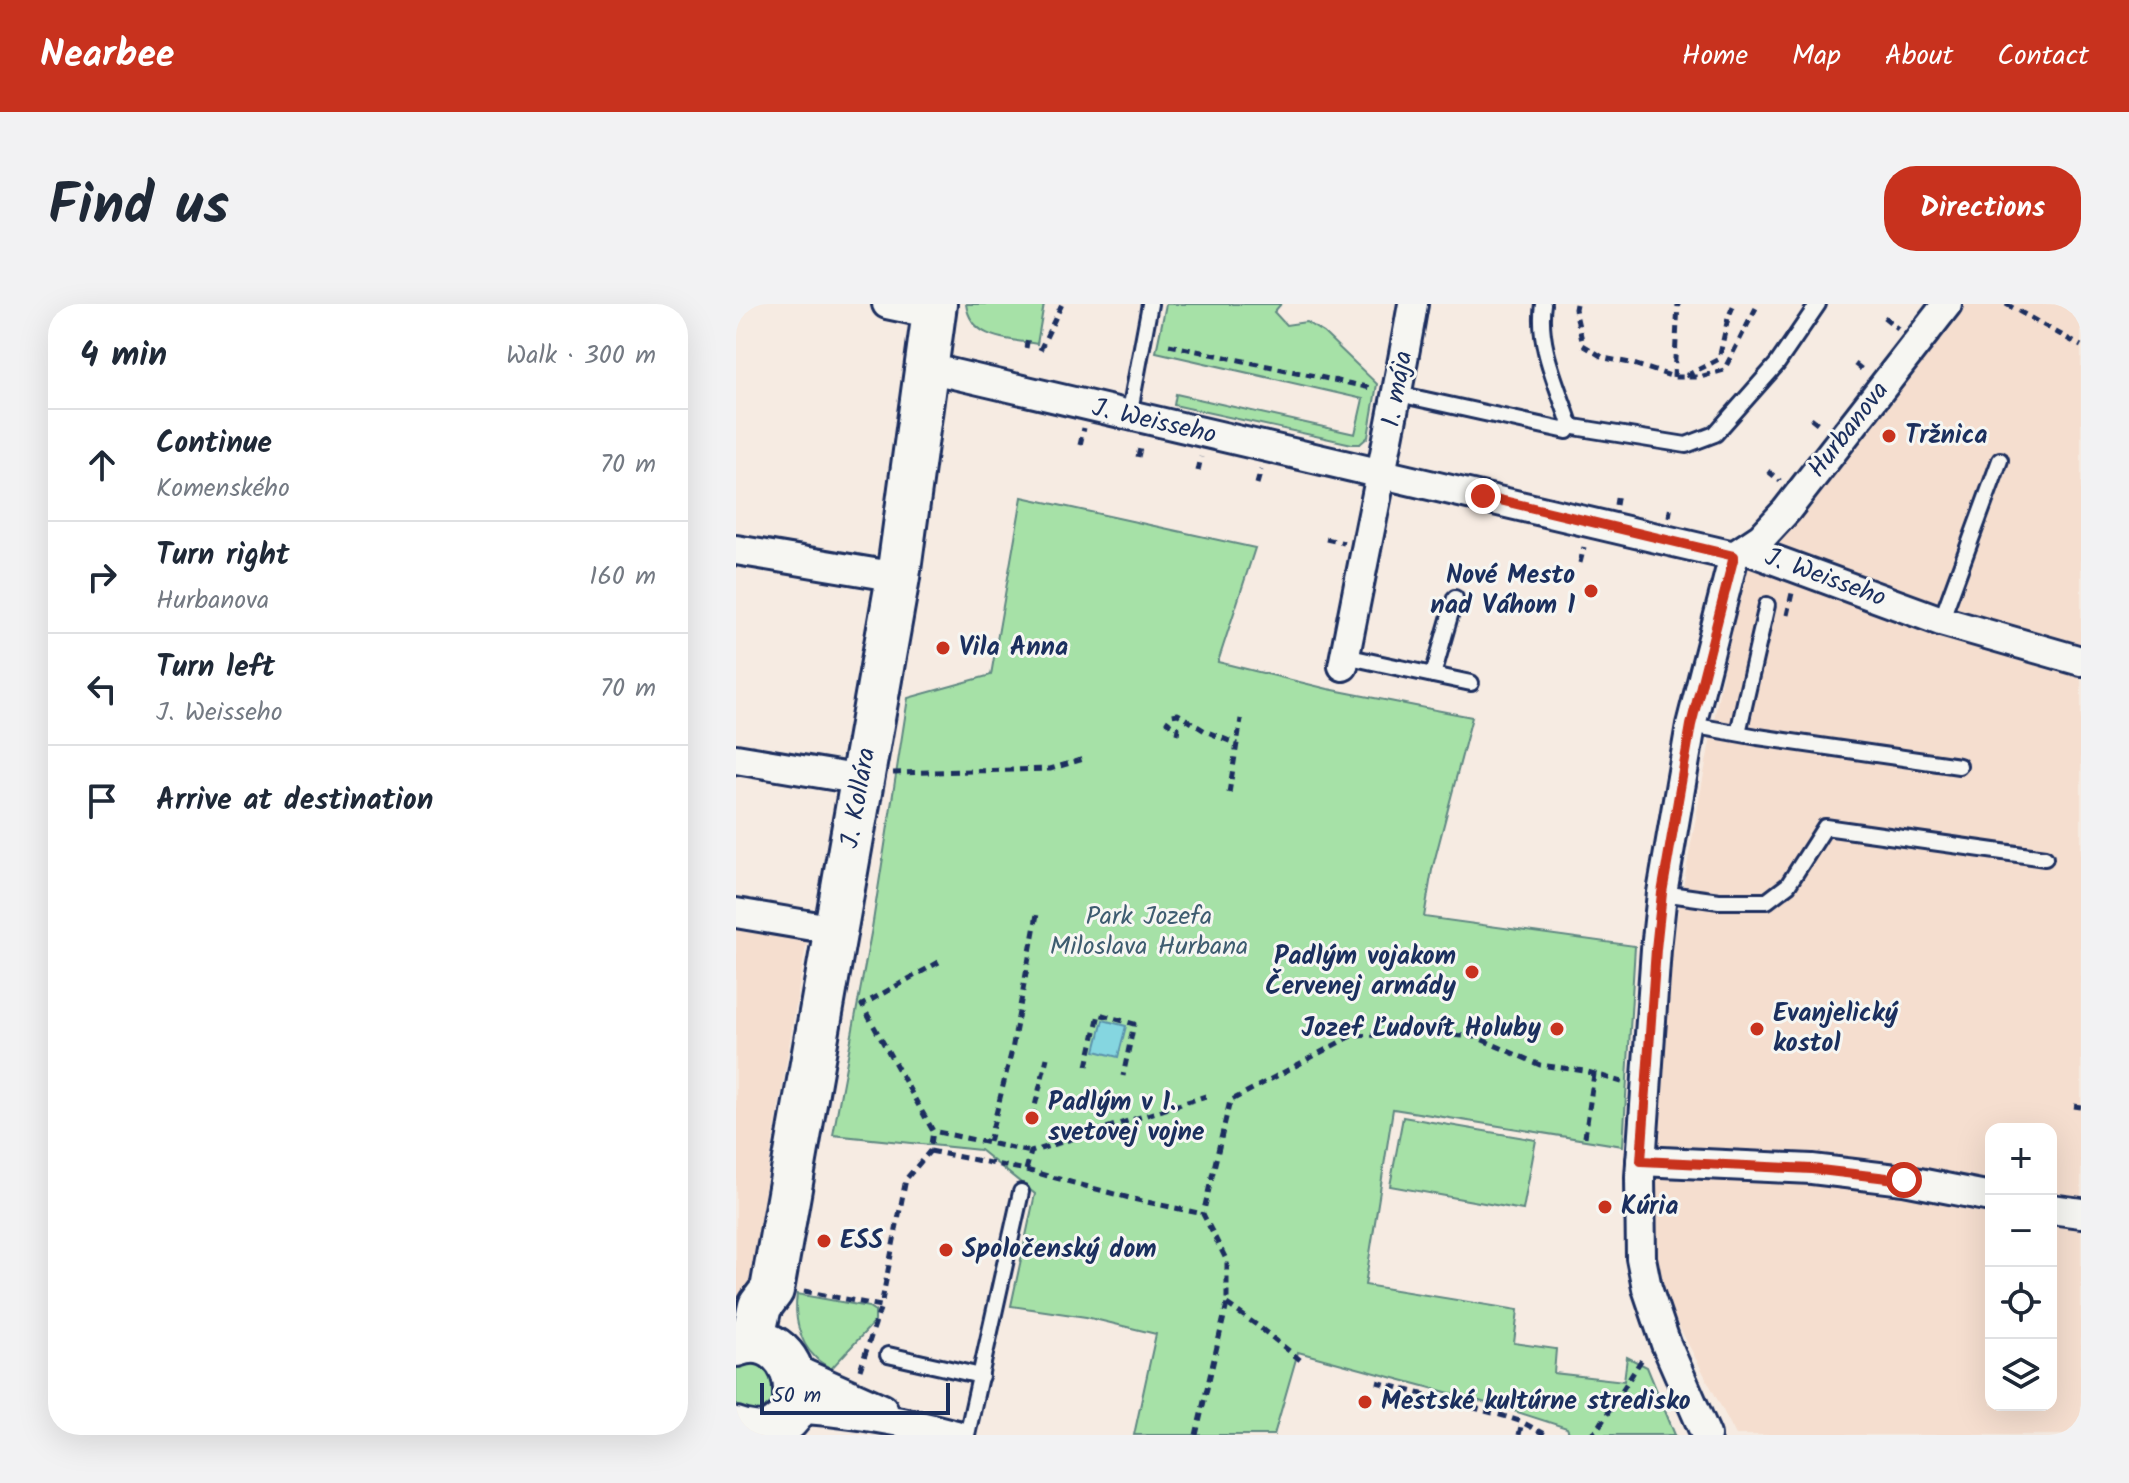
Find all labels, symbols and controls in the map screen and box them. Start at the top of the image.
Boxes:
text: Nearbee [40,26,174,86]
text: Home [1682,34,1748,79]
text: Map [1792,34,1841,79]
text: About [1885,34,1953,79]
text: Contact [1997,34,2089,79]
text: Find us [48,163,229,253]
button: Directions [1884,166,2081,251]
text: 4 min [80,329,167,383]
text: Walk · 300 m [506,335,656,377]
street label: 1. mája [1371,348,1425,430]
street label: Hurbanova [1798,372,1900,488]
street label: J. Weisseho [1088,387,1220,457]
place label: Tržnica [1905,415,1988,457]
text: Continue [156,420,272,468]
marker: Tržnica [1880,427,1898,445]
icon: ahead [80,443,124,487]
text: 70 m [600,444,656,486]
text: Komenského [156,468,290,510]
route end [1465,478,1501,514]
text: Turn right [156,532,289,580]
street label: J. Weisseho [1758,537,1892,619]
icon: right [80,555,124,599]
place label: Nové Mesto nad Váhom 1 [1430,555,1575,627]
text: 160 m [589,556,656,598]
text: Hurbanova [156,580,269,622]
marker: Nové Mesto nad Váhom 1 [1582,582,1600,600]
place label: Vila Anna [959,627,1068,669]
marker: Vila Anna [934,639,952,657]
text: Turn left [156,644,275,692]
icon: left [80,667,124,711]
text: 70 m [600,668,656,710]
text: J. Weisseho [156,692,283,734]
street label: J. Kollára [829,744,889,852]
text: Arrive at destination [156,777,433,825]
icon: arrive [80,779,124,823]
park label: Park Jozefa Miloslava Hurbana [1050,896,1248,968]
place label: Padlým vojakom Červenej armády [1265,936,1456,1008]
marker: Padlým vojakom Červenej armády [1463,963,1481,981]
place label: Evanjelický kostol [1773,993,1900,1065]
place label: Jozef Ľudovít Holuby [1301,1008,1541,1050]
marker: Jozef Ľudovít Holuby [1548,1020,1566,1038]
marker: Evanjelický kostol [1748,1020,1766,1038]
place label: Padlým v 1. svetovej vojne [1048,1082,1205,1154]
marker: Padlým v 1. svetovej vojne [1023,1109,1041,1127]
map controls [1985,1123,2057,1411]
button: + [1985,1123,2057,1195]
route start [1886,1162,1922,1198]
place label: Kúria [1621,1186,1679,1228]
button: − [1985,1195,2057,1267]
marker: Kúria [1596,1198,1614,1216]
place label: ESS [840,1220,884,1262]
place label: Spoločenský dom [962,1229,1157,1271]
marker: ESS [815,1232,833,1250]
marker: Spoločenský dom [937,1241,955,1259]
button: locate [1985,1267,2057,1339]
button: layers [1985,1339,2057,1411]
scale bar [760,1379,950,1415]
text: 50 m [772,1379,821,1414]
place label: Mestské kultúrne stredisko [1381,1381,1691,1423]
marker: Mestské kultúrne stredisko [1356,1393,1374,1411]

